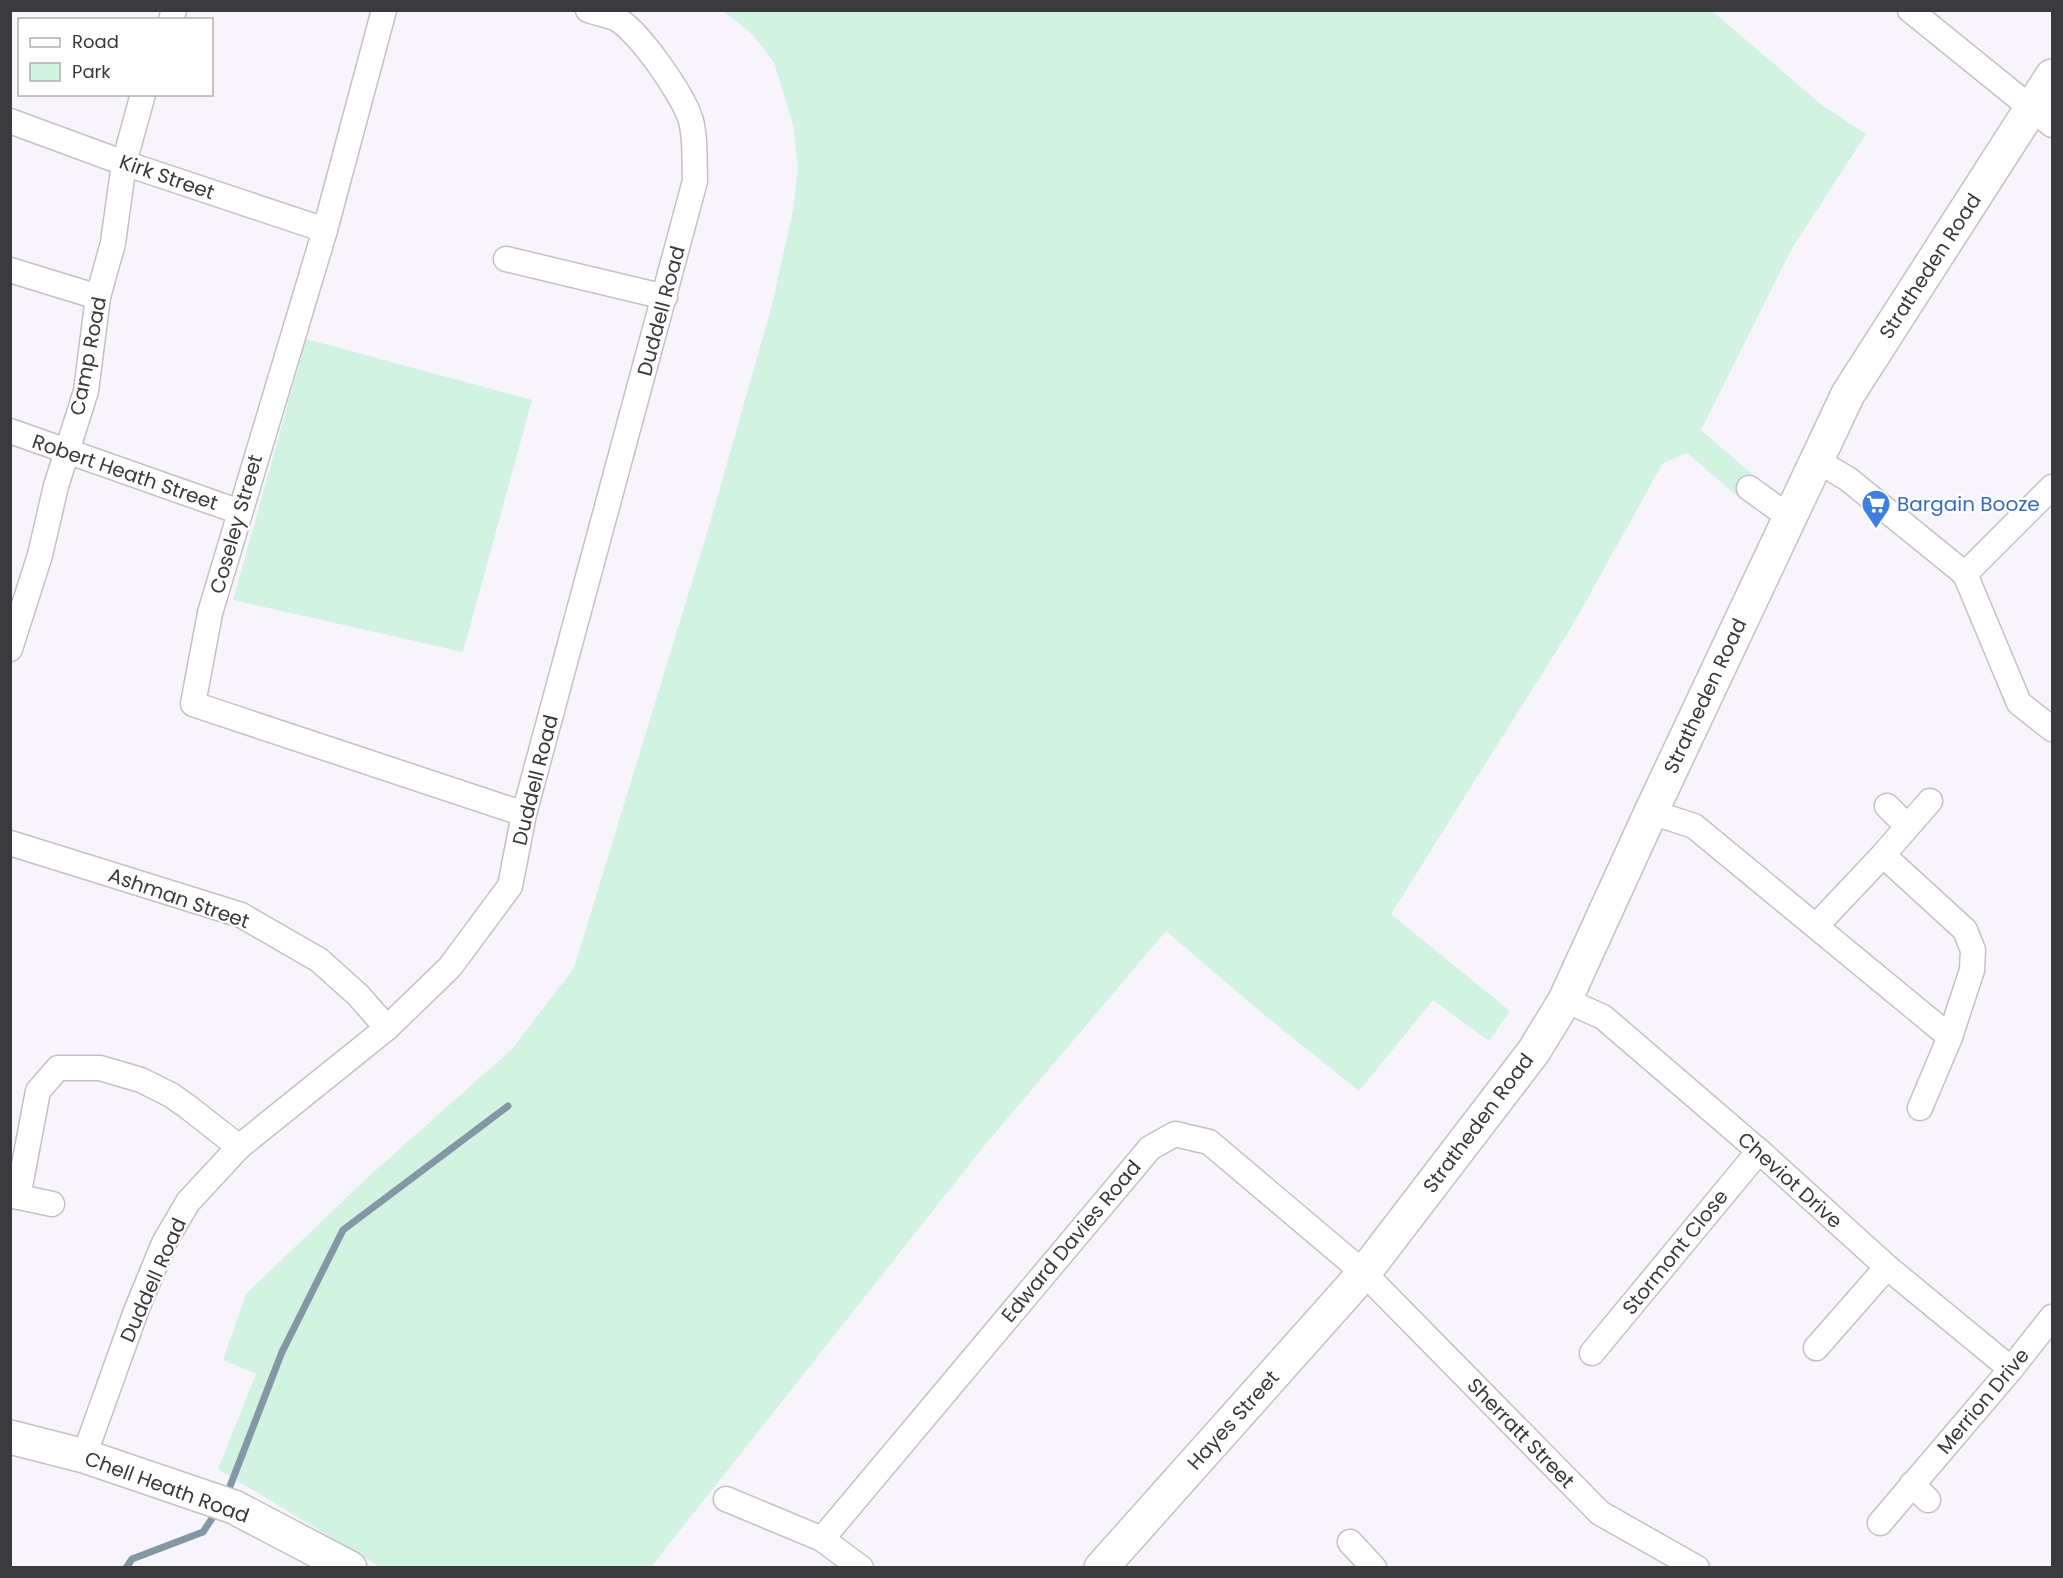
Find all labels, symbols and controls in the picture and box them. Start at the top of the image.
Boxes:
legend [18,18,213,96]
text: Road [72,29,119,54]
text: Park [72,59,111,84]
street label: Kirk Street [116,148,218,206]
street label: Stratheden Road [1872,188,1988,344]
street label: Duddell Road [630,243,692,379]
street label: Camp Road [63,294,113,418]
street label: Robert Heath Street [28,427,222,517]
street label: Coseley Street [203,451,269,597]
supermarket icon: Bargain Booze [1860,488,1892,530]
place label: Bargain Booze [1897,490,2040,518]
street label: Stratheden Road [1657,614,1753,778]
street label: Duddell Road [505,712,565,848]
street label: Ashman Street [105,861,253,935]
street label: Stratheden Road [1416,1047,1540,1199]
street label: Cheviot Drive [1731,1125,1849,1235]
street label: Edward Davies Road [995,1154,1147,1328]
street label: Stormont Close [1616,1183,1734,1321]
street label: Duddell Road [113,1213,193,1347]
street label: Merrion Drive [1930,1342,2036,1460]
street label: Hayes Street [1181,1364,1285,1476]
street label: Sherratt Street [1461,1372,1581,1494]
street label: Chell Heath Road [81,1444,253,1530]

